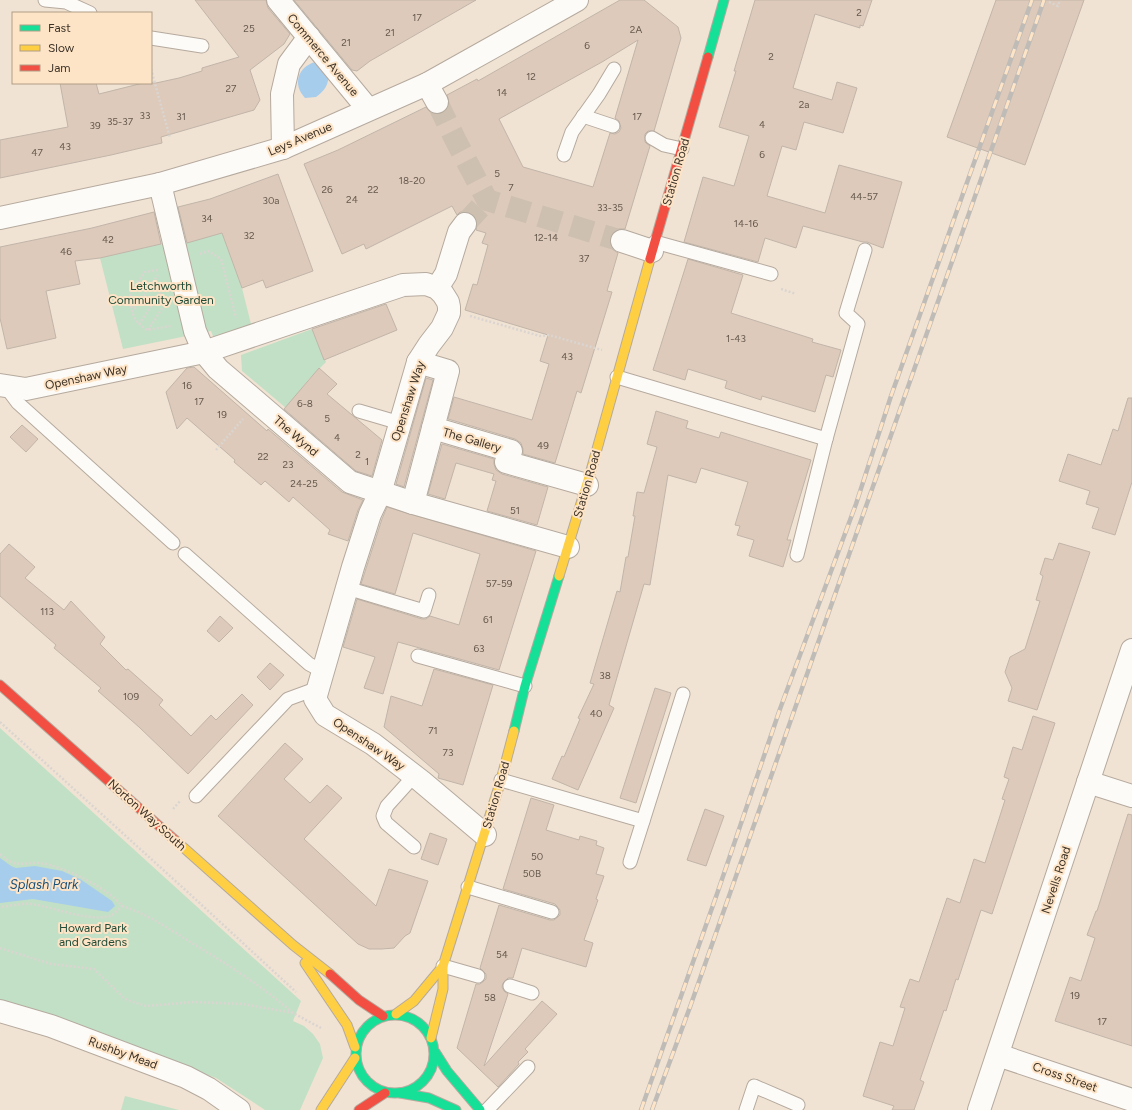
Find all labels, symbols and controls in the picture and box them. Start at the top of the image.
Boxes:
house number: 2 [856,6,862,19]
street label: Commerce Avenue [284,11,362,99]
house number: 17 [412,11,422,24]
legend [12,12,152,84]
text: Fast [48,21,71,35]
house number: 25 [243,22,255,35]
house number: 2A [630,23,642,36]
house number: 21 [385,26,395,39]
house number: 21 [341,36,351,49]
house number: 6 [584,39,590,52]
text: Slow [48,41,75,55]
house number: 2 [768,50,774,63]
text: Jam [48,61,71,75]
house number: 12 [526,70,536,83]
house number: 27 [226,82,237,95]
house number: 14 [497,86,507,99]
house number: 2a [799,98,809,111]
house number: 33 [140,109,150,122]
house number: 31 [176,110,186,123]
house number: 17 [632,110,642,123]
house number: 35-37 [107,115,134,128]
house number: 4 [759,118,765,131]
house number: 39 [89,119,101,132]
street label: Leys Avenue [266,119,334,159]
street label: Station Road [660,137,692,207]
house number: 43 [59,140,71,153]
house number: 47 [31,146,43,159]
house number: 6 [759,148,765,161]
house number: 5 [494,167,500,180]
house number: 18-20 [399,174,425,187]
house number: 7 [508,181,514,194]
house number: 26 [321,183,333,196]
house number: 22 [367,183,379,196]
house number: 44-57 [850,190,878,203]
house number: 24 [346,193,358,206]
house number: 30a [263,194,279,207]
house number: 33-35 [597,201,623,214]
house number: 34 [201,212,213,225]
house number: 14-16 [734,217,758,230]
house number: 32 [243,229,255,242]
house number: 12-14 [534,231,558,244]
house number: 42 [102,233,114,246]
house number: 46 [60,245,72,258]
house number: 37 [579,252,590,265]
park label: Letchworth Community Garden [108,279,214,307]
house number: 1-43 [726,332,746,345]
house number: 43 [561,350,573,363]
street label: Openshaw Way [388,358,428,443]
street label: Openshaw Way [44,361,129,393]
house number: 16 [182,379,192,392]
house number: 17 [194,395,204,408]
house number: 6-8 [297,397,313,410]
house number: 19 [217,408,227,421]
house number: 5 [324,412,330,425]
street label: The Wynd [271,413,321,459]
street label: The Gallery [441,425,504,455]
house number: 4 [334,431,340,444]
house number: 49 [537,439,549,452]
house number: 2 [355,448,361,461]
street label: Station Road [571,449,603,519]
house number: 22 [257,450,269,463]
house number: 1 [365,455,369,468]
house number: 23 [282,458,294,471]
house number: 24-25 [290,477,318,490]
house number: 51 [510,504,520,517]
house number: 57-59 [486,577,513,590]
house number: 113 [40,605,54,618]
house number: 61 [483,613,493,626]
house number: 63 [473,642,485,655]
house number: 38 [599,669,611,682]
house number: 109 [123,690,139,703]
house number: 40 [590,707,602,720]
street label: Openshaw Way [330,715,408,774]
house number: 71 [428,724,438,737]
house number: 73 [443,746,453,759]
street label: Station Road [480,760,512,830]
street label: Norton Way South [105,776,189,854]
street label: Nevells Road [1039,845,1073,915]
house number: 50 [531,850,543,863]
house number: 50B [523,867,541,880]
water label: Splash Park [10,877,79,892]
park label: Howard Park and Gardens [59,921,127,949]
house number: 54 [496,948,508,961]
house number: 19 [1070,989,1080,1002]
house number: 58 [484,991,496,1004]
house number: 17 [1097,1015,1107,1028]
street label: Rushby Mead [87,1034,159,1072]
street label: Cross Street [1031,1059,1100,1095]

